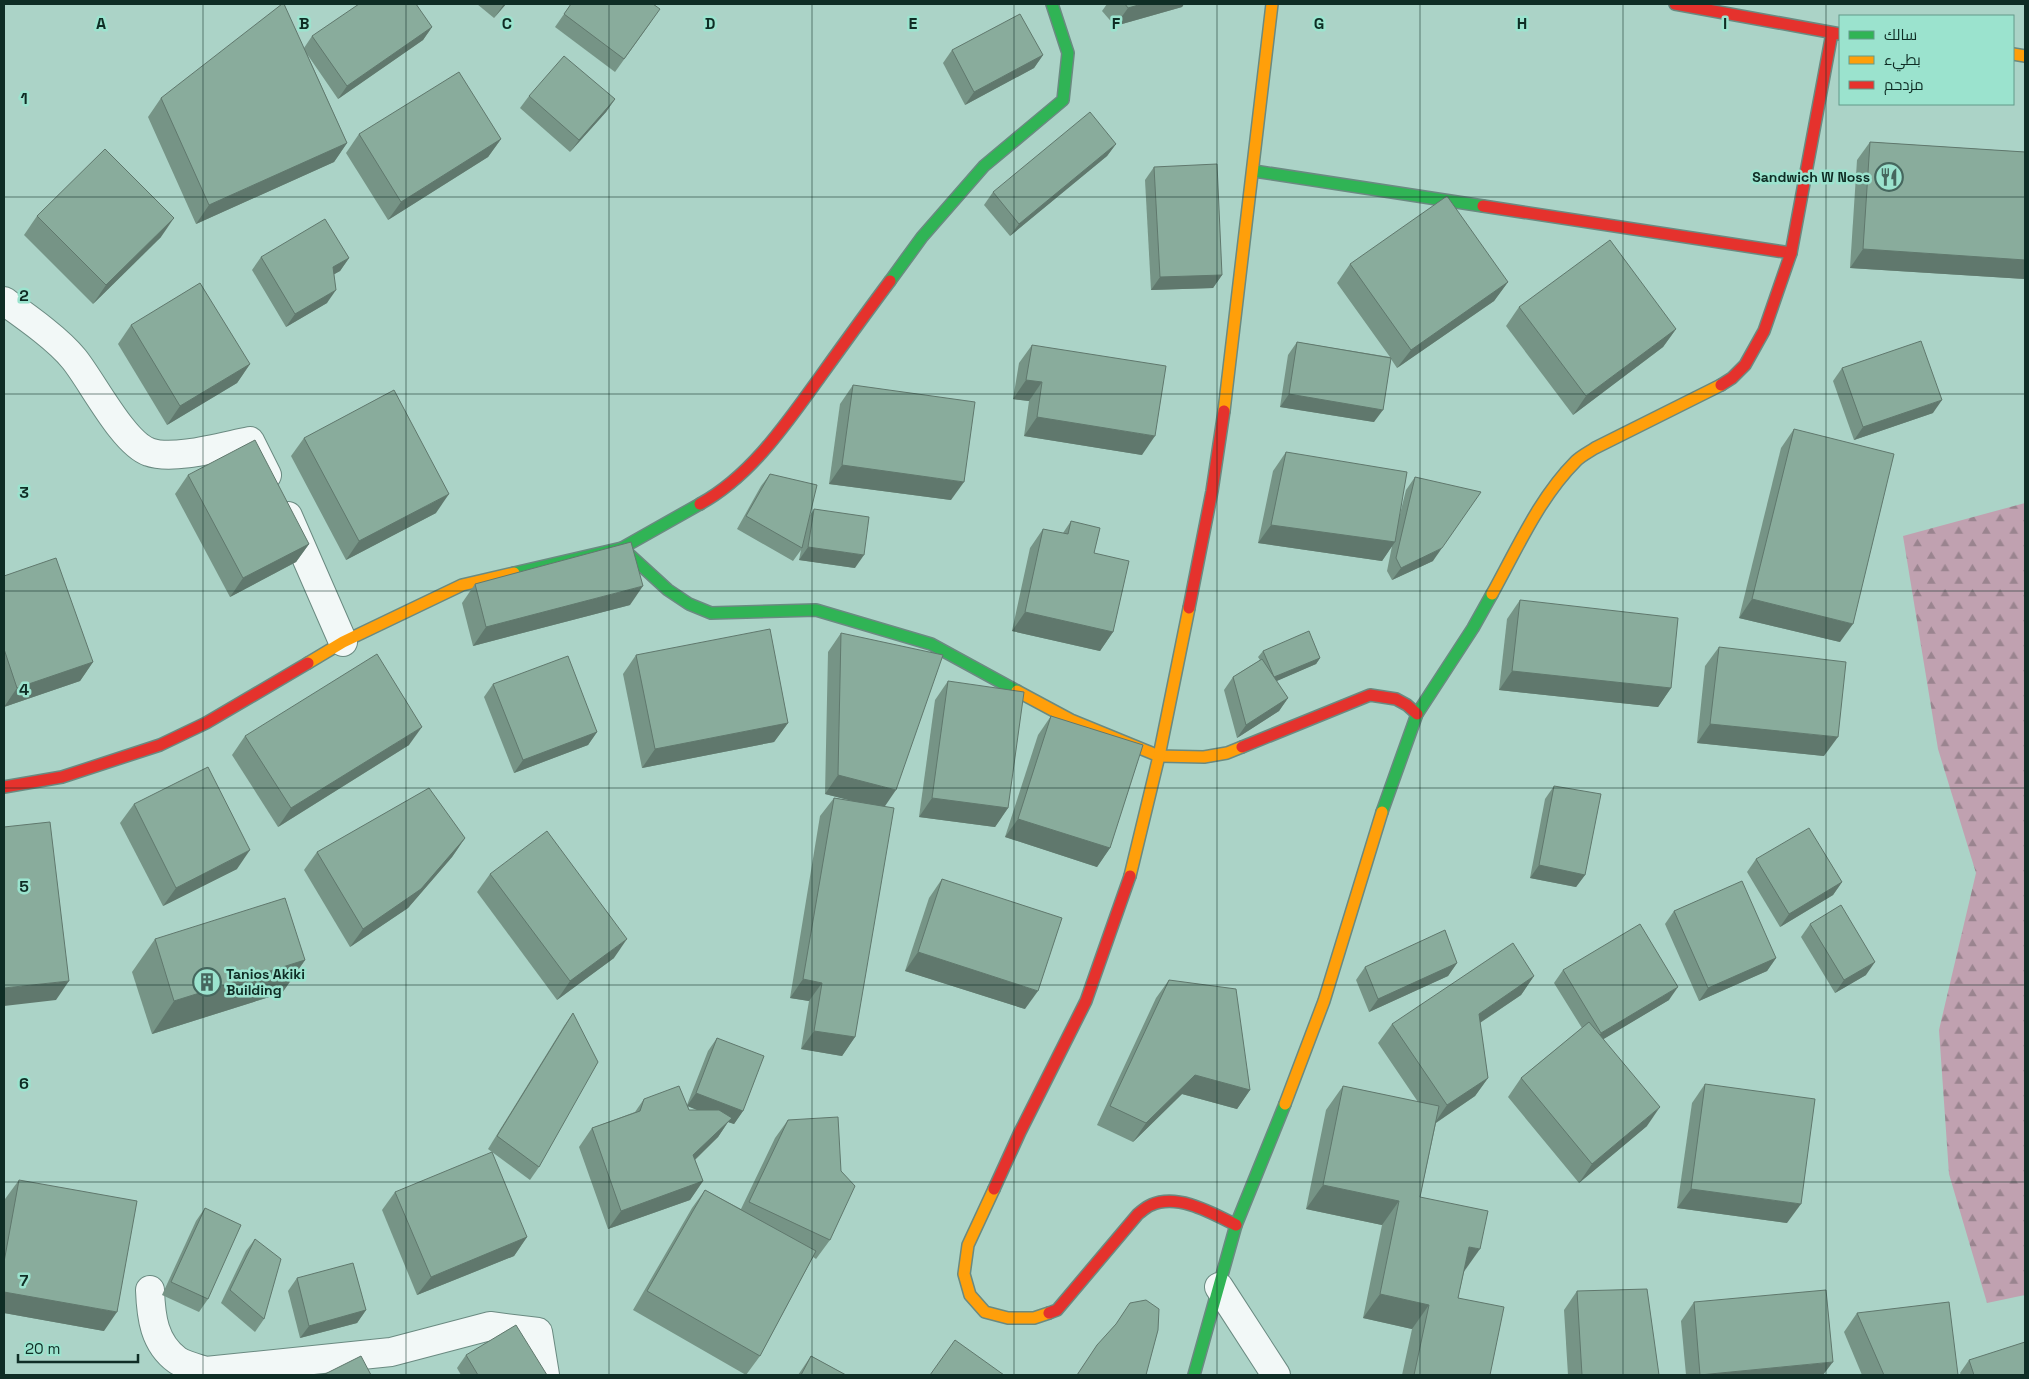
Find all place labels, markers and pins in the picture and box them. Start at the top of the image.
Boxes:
restaurant icon: Sandwich W Noss [1874,162,1904,192]
place label: Sandwich W Noss [1752,168,1870,186]
place label: Tanios Akiki Building [226,965,305,999]
building icon: Tanios Akiki Building [192,967,222,997]

